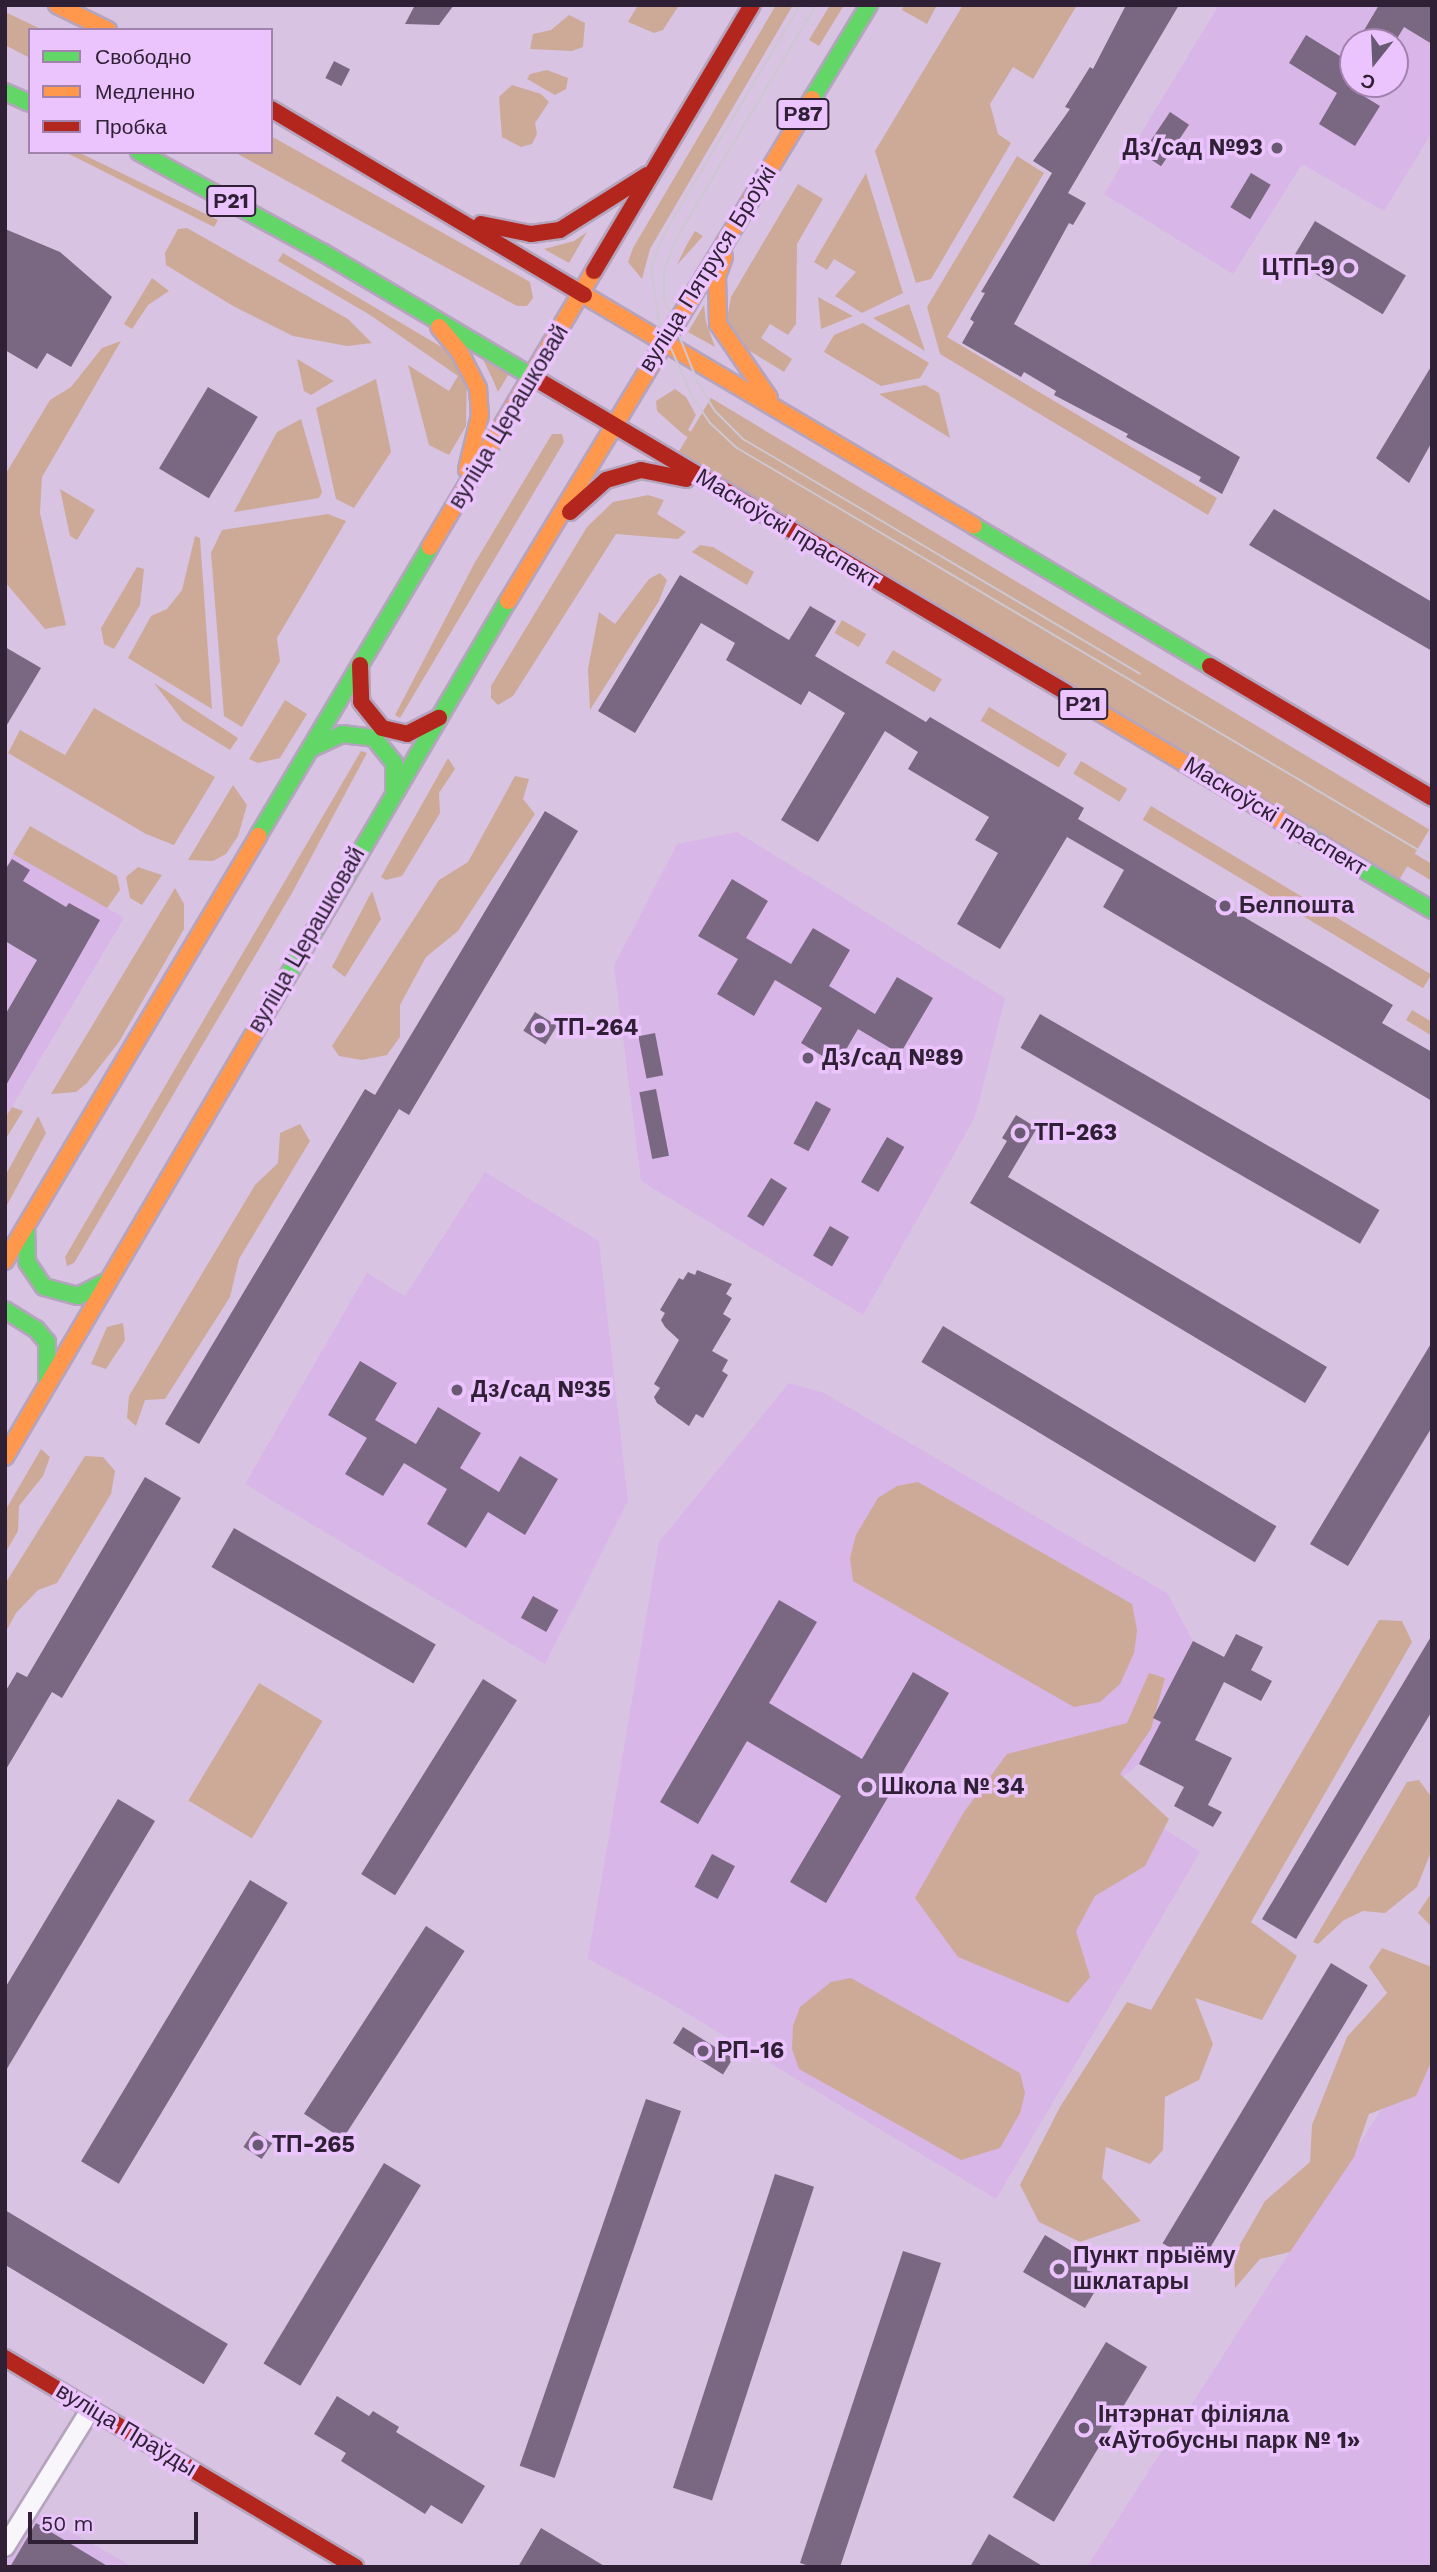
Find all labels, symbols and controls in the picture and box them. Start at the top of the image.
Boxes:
legend [28,28,273,154]
north arrow [1339,28,1409,98]
text: Свободно [95,44,192,69]
text: С [1358,68,1378,95]
text: Медленно [95,79,195,104]
road number: Р87 [775,96,831,132]
text: Пробка [95,114,167,139]
place label: Дз/сад №93 [1122,134,1263,162]
marker: Дз/сад №93 [1269,140,1285,156]
street label: вуліца Пятруся Броўкі [633,161,783,377]
road number: Р21 [205,184,257,218]
place label: ЦТП-9 [1262,254,1335,282]
marker: ЦТП-9 [1341,260,1357,276]
street label: вуліца Церашковай [443,320,575,514]
street label: Маскоўскі праспект [691,463,883,595]
road number: Р21 [1057,686,1109,722]
street label: Маскоўскі праспект [1179,751,1371,883]
street label: вуліца Церашковай [243,842,371,1038]
place label: Белпошта [1239,892,1354,920]
marker: Белпошта [1217,898,1233,914]
place label: ТП-264 [554,1014,638,1042]
marker: ТП-264 [532,1020,548,1036]
place label: Дз/сад №89 [822,1044,964,1072]
marker: Дз/сад №89 [800,1050,816,1066]
place label: ТП-263 [1034,1119,1117,1147]
marker: ТП-263 [1012,1125,1028,1141]
place label: Дз/сад №35 [471,1376,611,1404]
marker: Дз/сад №35 [449,1382,465,1398]
place label: Школа № 34 [881,1773,1025,1801]
marker: Школа № 34 [859,1779,875,1795]
place label: РП-16 [717,2037,784,2065]
marker: РП-16 [695,2043,711,2059]
place label: ТП-265 [272,2131,355,2159]
marker: ТП-265 [250,2137,266,2153]
place label: Пункт прыёму шклатары [1073,2242,1235,2296]
marker: Пункт прыёму шклатары [1051,2261,1067,2277]
street label: вуліца Праўды [51,2377,201,2483]
place label: Інтэрнат філіяла «Аўтобусны парк № 1» [1098,2401,1360,2455]
marker: Інтэрнат філіяла «Аўтобусны парк № 1» [1076,2420,1092,2436]
scale bar [32,2498,201,2542]
text: 50 m [41,2511,93,2536]

